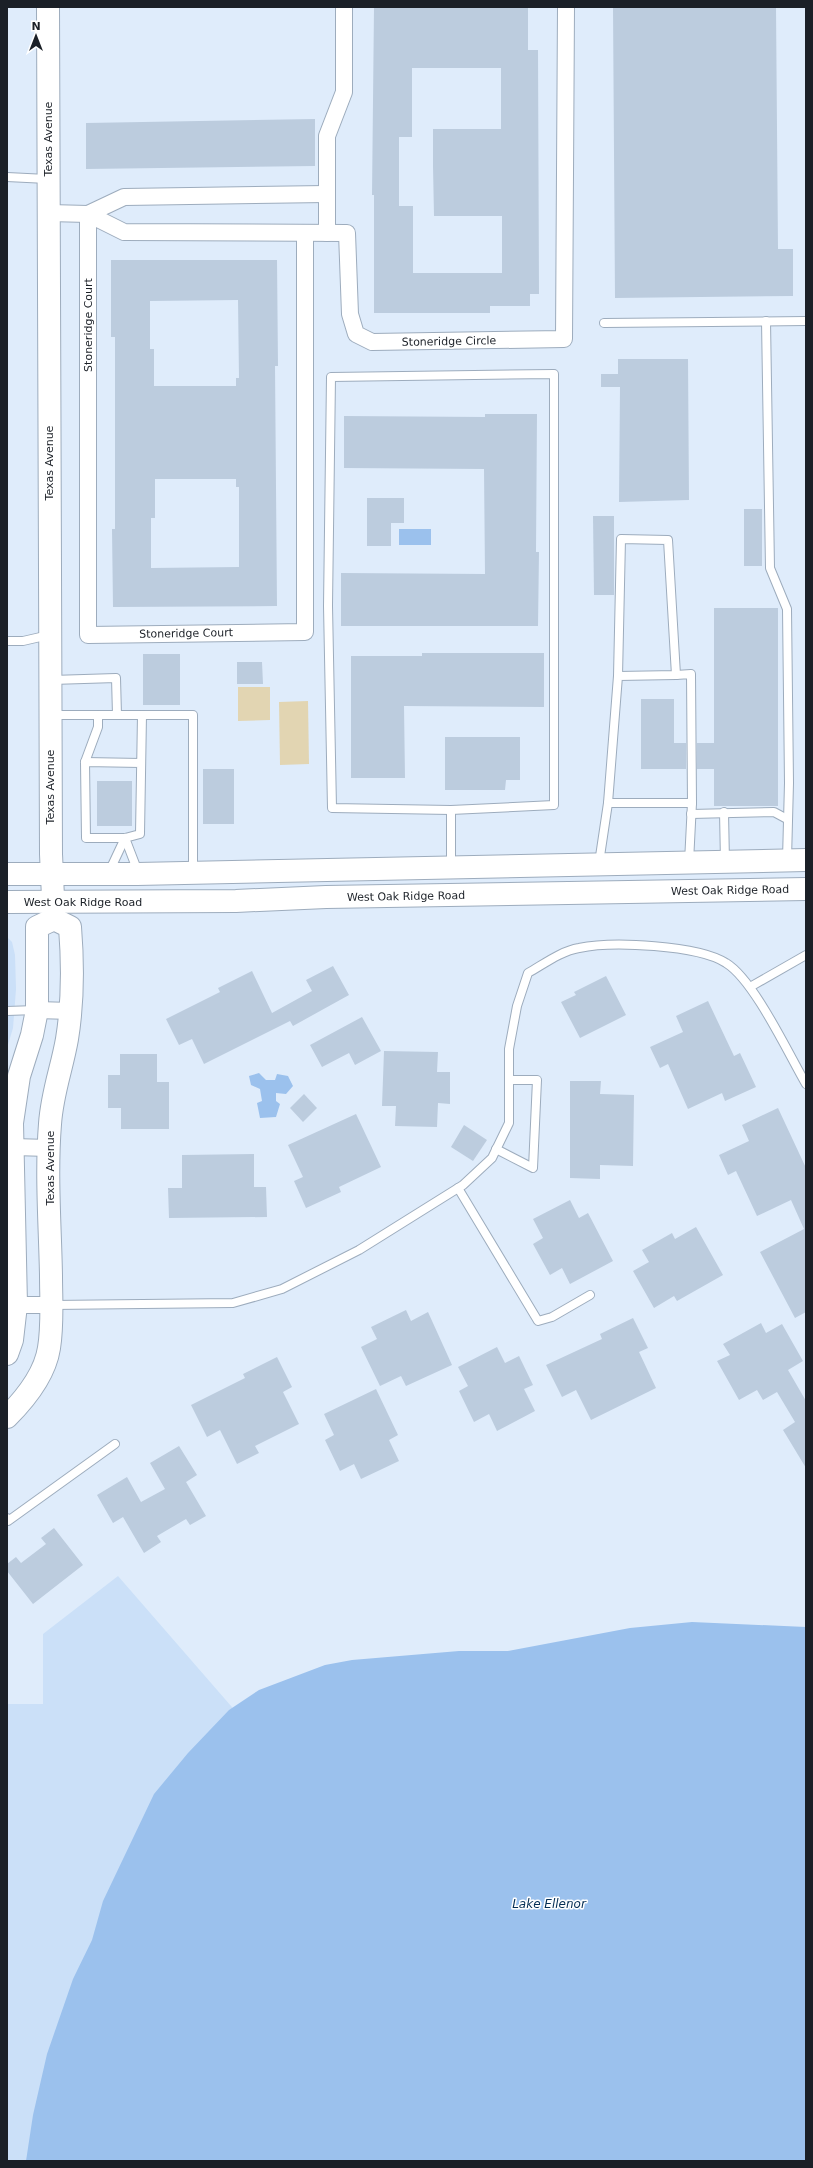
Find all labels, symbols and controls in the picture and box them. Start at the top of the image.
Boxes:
north arrow [16,16,56,56]
text: N [31,20,41,33]
street label: Texas Avenue [42,101,55,177]
street label: Stoneridge Court [82,277,95,372]
street label: Stoneridge Circle [402,334,497,349]
street label: Texas Avenue [43,425,56,501]
street label: Stoneridge Court [139,626,234,641]
street label: Texas Avenue [44,749,57,825]
street label: West Oak Ridge Road [671,883,789,898]
street label: West Oak Ridge Road [347,889,465,904]
street label: West Oak Ridge Road [24,896,142,909]
street label: Texas Avenue [44,1130,57,1206]
water label: Lake Ellenor [512,1897,587,1911]

